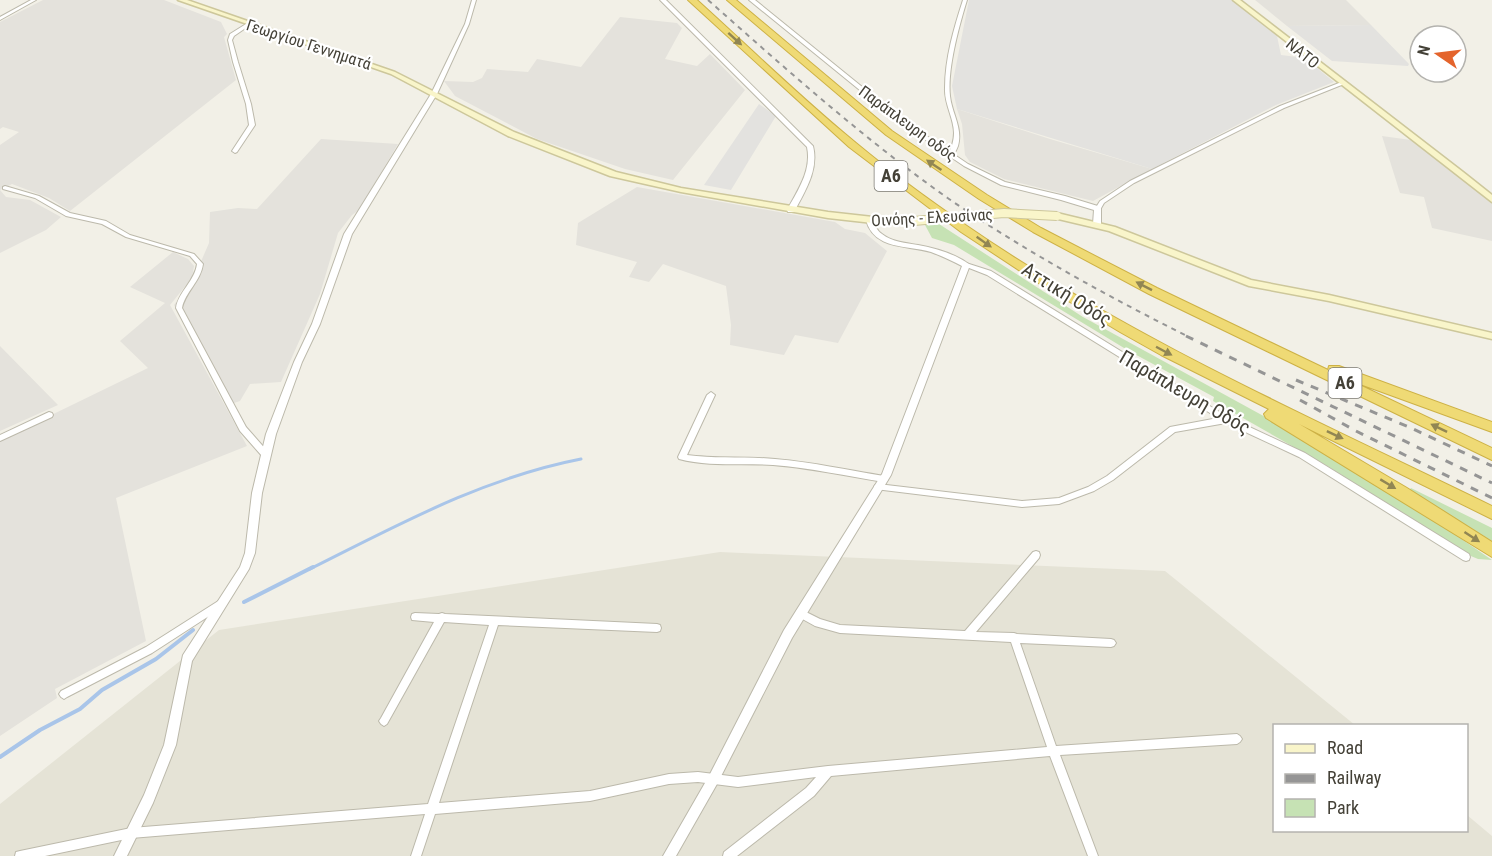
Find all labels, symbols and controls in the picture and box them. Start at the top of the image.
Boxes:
street label: Γεωργίου Γεννηματά [244,15,374,74]
north arrow [1408,24,1468,84]
one-way arrow [728,32,743,46]
street label: ΝΑΤΟ [1282,34,1323,72]
text: N [1414,43,1434,58]
street label: Παράπλευρη οδός [855,82,960,165]
one-way arrow [926,159,942,170]
road number: Α6 [874,161,908,191]
street label: Οινόης - Ελευσίνας [871,205,993,230]
one-way arrow [976,236,992,247]
street label: Αττική Οδός [1018,257,1116,331]
one-way arrow [1136,282,1153,291]
street label: Παράπλευρη Οδός [1115,345,1255,439]
one-way arrow [1156,346,1173,356]
road number: Α6 [1328,368,1362,398]
one-way arrow [1431,424,1448,433]
one-way arrow [1326,430,1343,439]
one-way arrow [1380,478,1396,489]
one-way arrow [1464,531,1480,542]
legend [1273,724,1468,832]
text: Road [1327,737,1363,758]
text: Railway [1327,767,1382,788]
text: Park [1327,797,1359,818]

